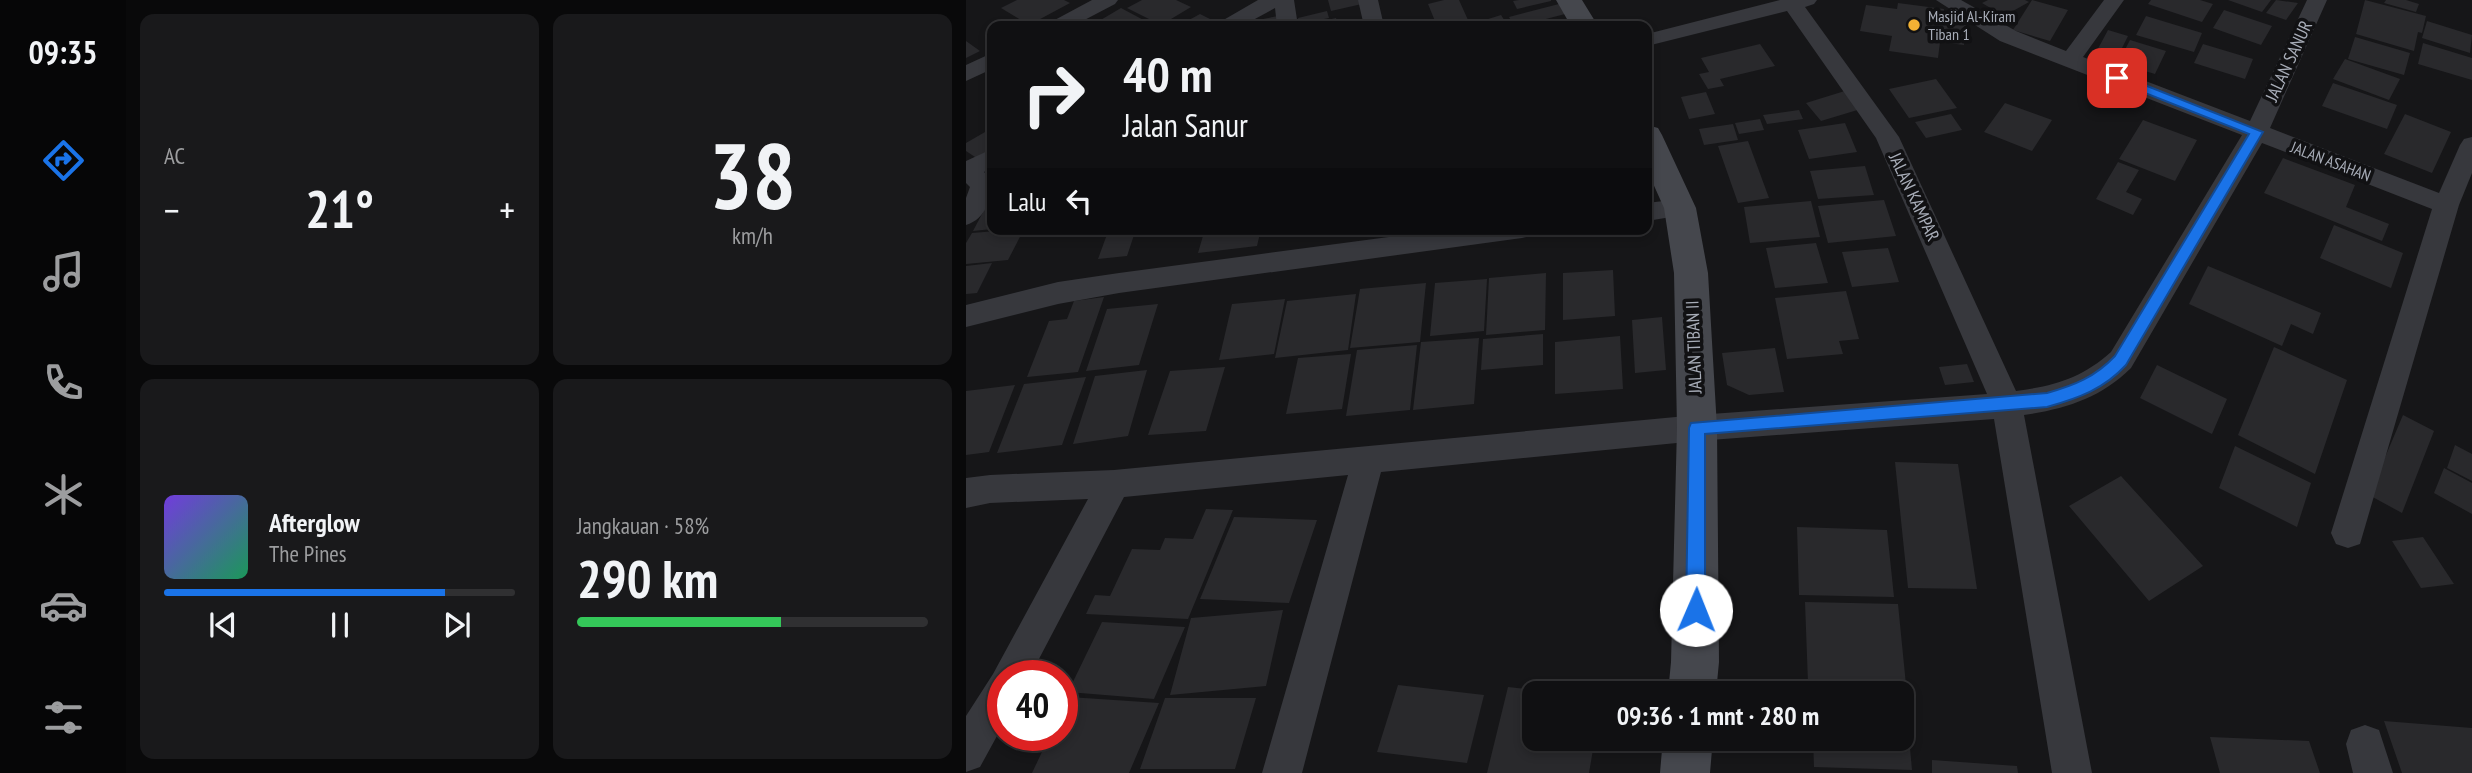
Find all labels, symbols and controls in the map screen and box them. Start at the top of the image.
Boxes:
place label: Masjid Al-Kiram Tiban 1 [1928,6,2015,44]
street label: JALAN SANUR [2259,16,2317,106]
marker: Masjid Al-Kiram Tiban 1 [1906,17,1922,33]
text: 09:35 [28,31,98,73]
text: 40 m [1123,42,1212,106]
pin [2087,48,2147,108]
icon: right [1008,49,1099,140]
icon: arrive [2098,59,2136,97]
text: Jalan Sanur [1123,104,1248,146]
text: 38 [709,116,796,234]
icon: directions [39,136,88,185]
street label: JALAN ASAHAN [2287,136,2374,185]
text: AC [164,141,185,170]
street label: JALAN KAMPAR [1883,148,1945,245]
text: 21° [305,175,374,242]
icon: left [1060,182,1098,220]
text: − [164,185,180,234]
text: + [499,185,515,234]
text: Lalu [1008,185,1046,218]
text: km/h [732,221,773,250]
icon: music [39,247,88,296]
street label: JALAN TIBAN II [1680,300,1707,395]
icon: phone [39,358,88,407]
icon: climate [39,470,88,519]
text: Afterglow [269,506,360,539]
text: Jangkauan · 58% [577,511,709,540]
text: The Pines [269,539,347,568]
text: 290 km [577,545,718,612]
position arrow [1659,573,1733,647]
icon: car [39,581,88,630]
icon: previous [204,606,242,644]
icon: pause [321,606,359,644]
icon: next [438,606,476,644]
speed limit sign: 40 [987,660,1078,751]
icon: filters [39,693,88,742]
text: 09:36 · 1 mnt · 280 m [1617,699,1819,732]

